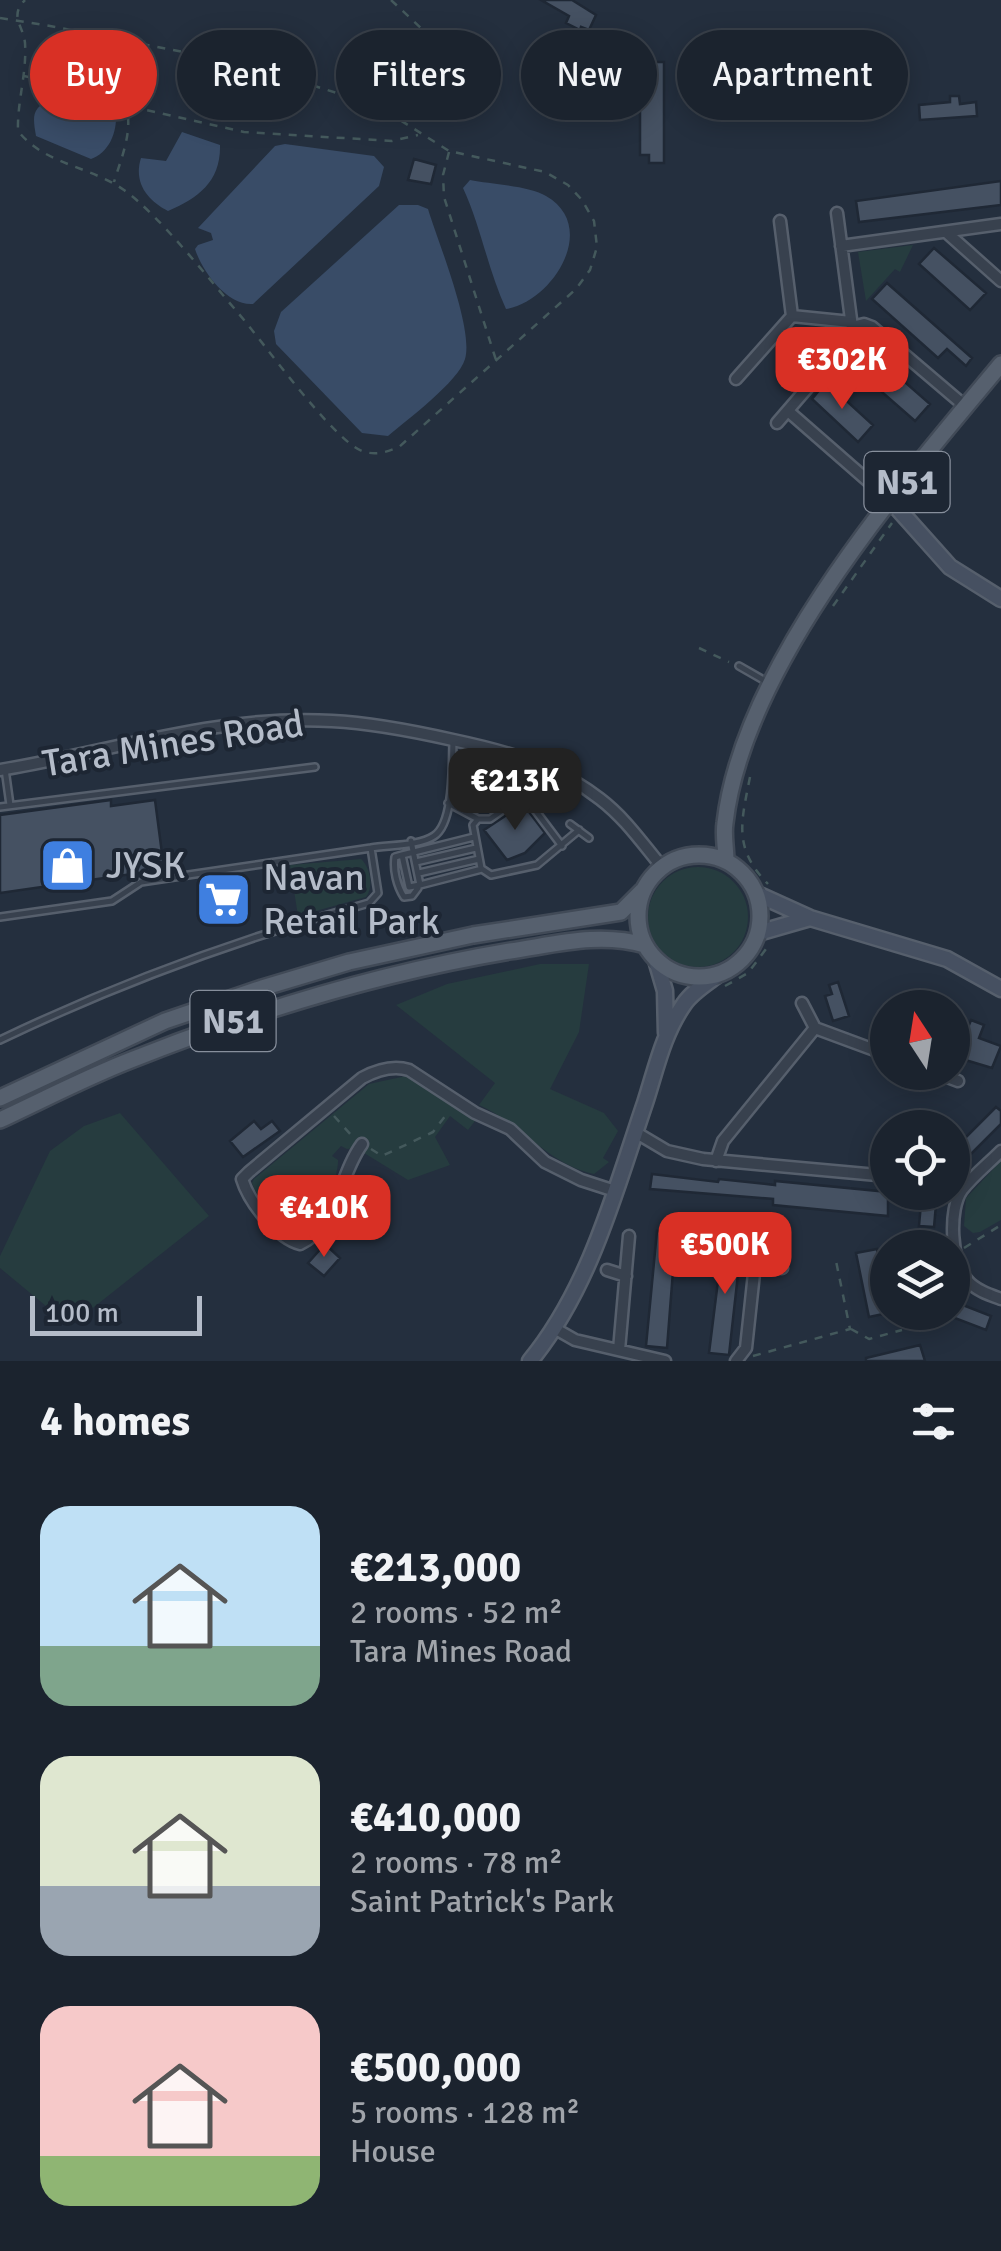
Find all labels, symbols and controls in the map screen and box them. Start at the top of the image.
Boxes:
chip: Buy [30,30,157,120]
chip: Rent [177,30,316,120]
chip: Filters [336,30,501,120]
chip: New [521,30,657,120]
chip: Apartment [677,30,908,120]
pin: €302K [772,327,912,412]
text: €302K [798,340,886,379]
road number: N51 [864,452,950,512]
street label: Tara Mines Road [39,700,307,787]
pin: €213K [445,748,585,833]
text: €213K [471,761,559,800]
shop icon: JYSK [37,835,97,895]
place label: JYSK [106,842,186,889]
place label: Navan Retail Park [263,854,440,945]
supermarket icon: Navan Retail Park [194,869,254,929]
north arrow [870,990,970,1090]
map controls [870,990,970,1330]
road number: N51 [190,991,276,1051]
button: locate [870,1110,970,1210]
pin: €410K [254,1175,394,1260]
text: €410K [280,1188,368,1227]
pin: €500K [655,1212,795,1297]
text: €500K [681,1225,769,1264]
button: layers [870,1230,970,1330]
scale bar [30,1291,202,1336]
text: 100 m [45,1296,119,1330]
icon: filters [906,1394,961,1449]
text: 4 homes [40,1396,190,1447]
text: €213,000 [350,1542,521,1593]
icon: home [120,1546,240,1666]
text: 2 rooms · 52 m² [350,1593,563,1632]
text: Tara Mines Road [350,1632,572,1671]
text: €410,000 [350,1792,521,1843]
icon: home [120,1796,240,1916]
text: 2 rooms · 78 m² [350,1843,563,1882]
text: Saint Patrick's Park [350,1882,614,1921]
text: €500,000 [350,2042,521,2093]
icon: home [120,2046,240,2166]
text: 5 rooms · 128 m² [350,2093,580,2132]
text: House [350,2132,436,2171]

